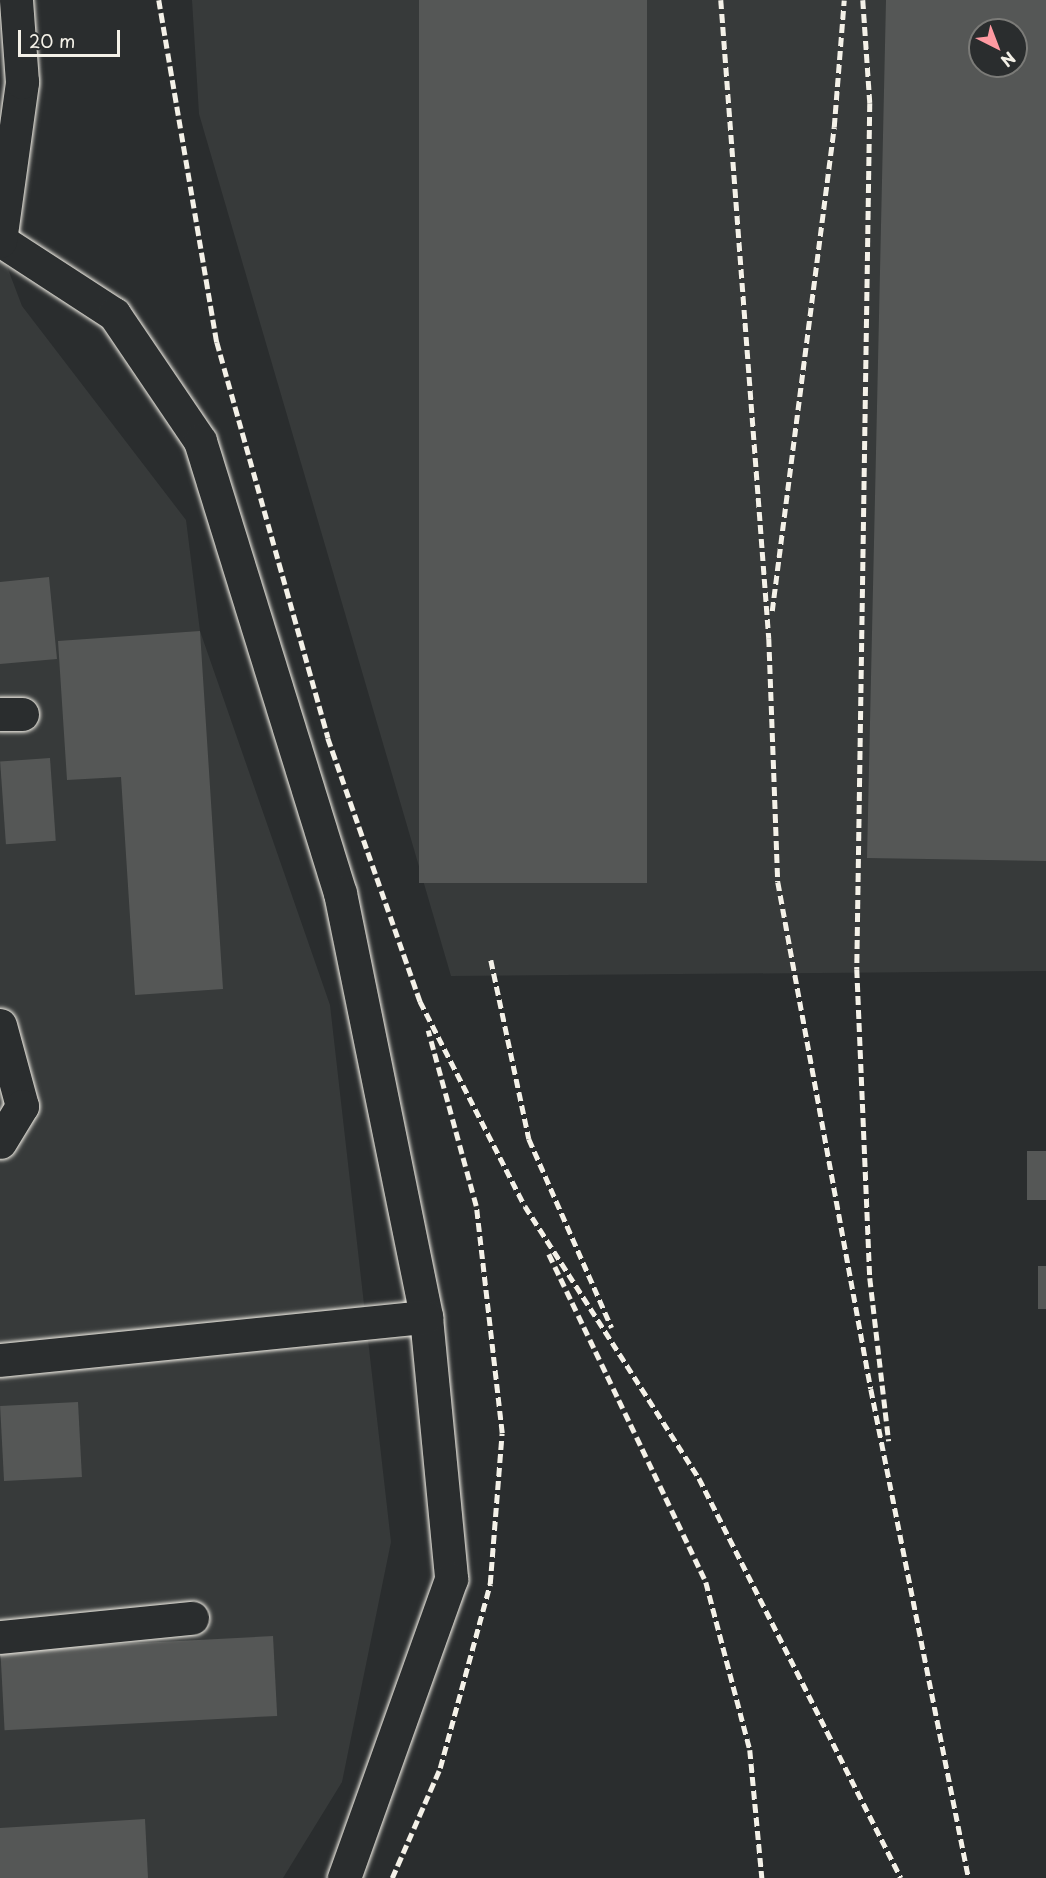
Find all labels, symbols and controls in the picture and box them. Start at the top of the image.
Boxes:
scale bar [21,18,123,56]
north arrow [968,18,1028,78]
text: 20 m [29,27,75,54]
text: N [996,47,1021,73]

